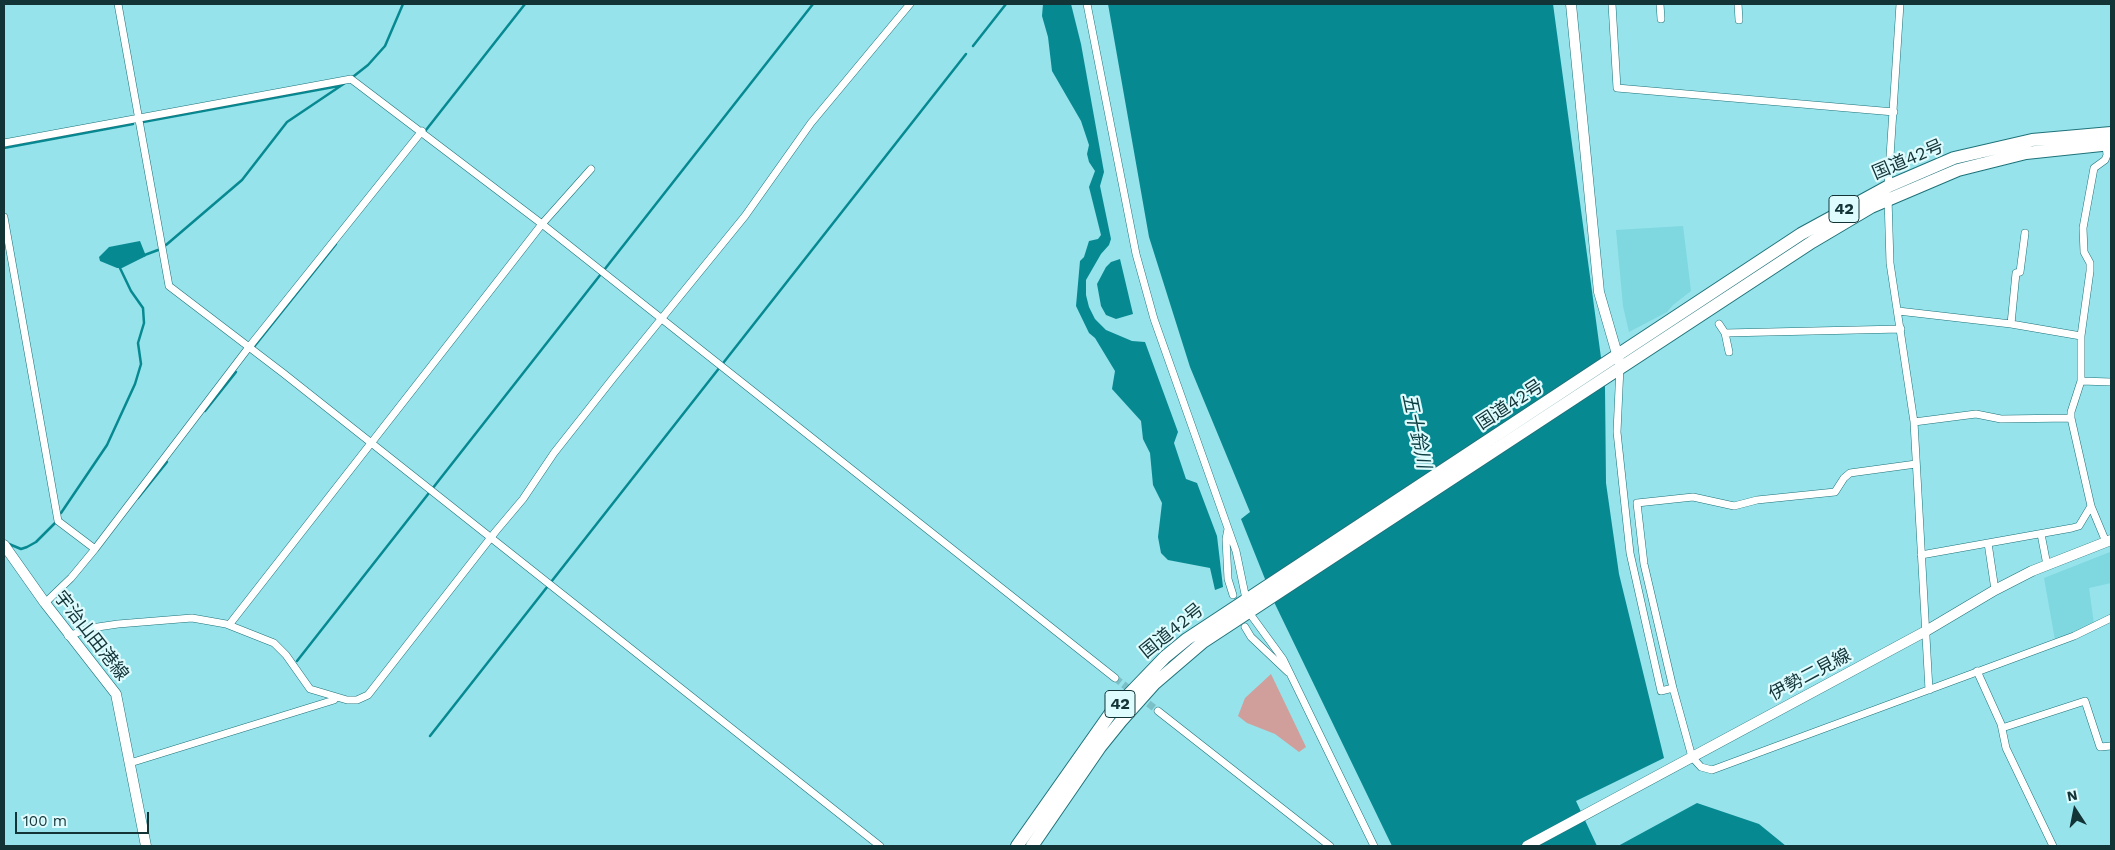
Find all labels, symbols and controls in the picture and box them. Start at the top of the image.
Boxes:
street label: 国道42号 [1869,135,1947,185]
road number: 42 [1829,195,1859,222]
street label: 国道42号 [1472,375,1548,435]
water label: 五十鈴川 [1397,391,1435,471]
street label: 宇治山田港線 [49,587,133,685]
street label: 国道42号 [1136,599,1208,663]
street label: 伊勢二見線 [1765,644,1855,706]
road number: 42 [1105,691,1135,718]
north arrow [2050,785,2100,835]
text: N [2066,786,2079,804]
scale bar [18,802,151,834]
text: 100 m [23,812,67,830]

